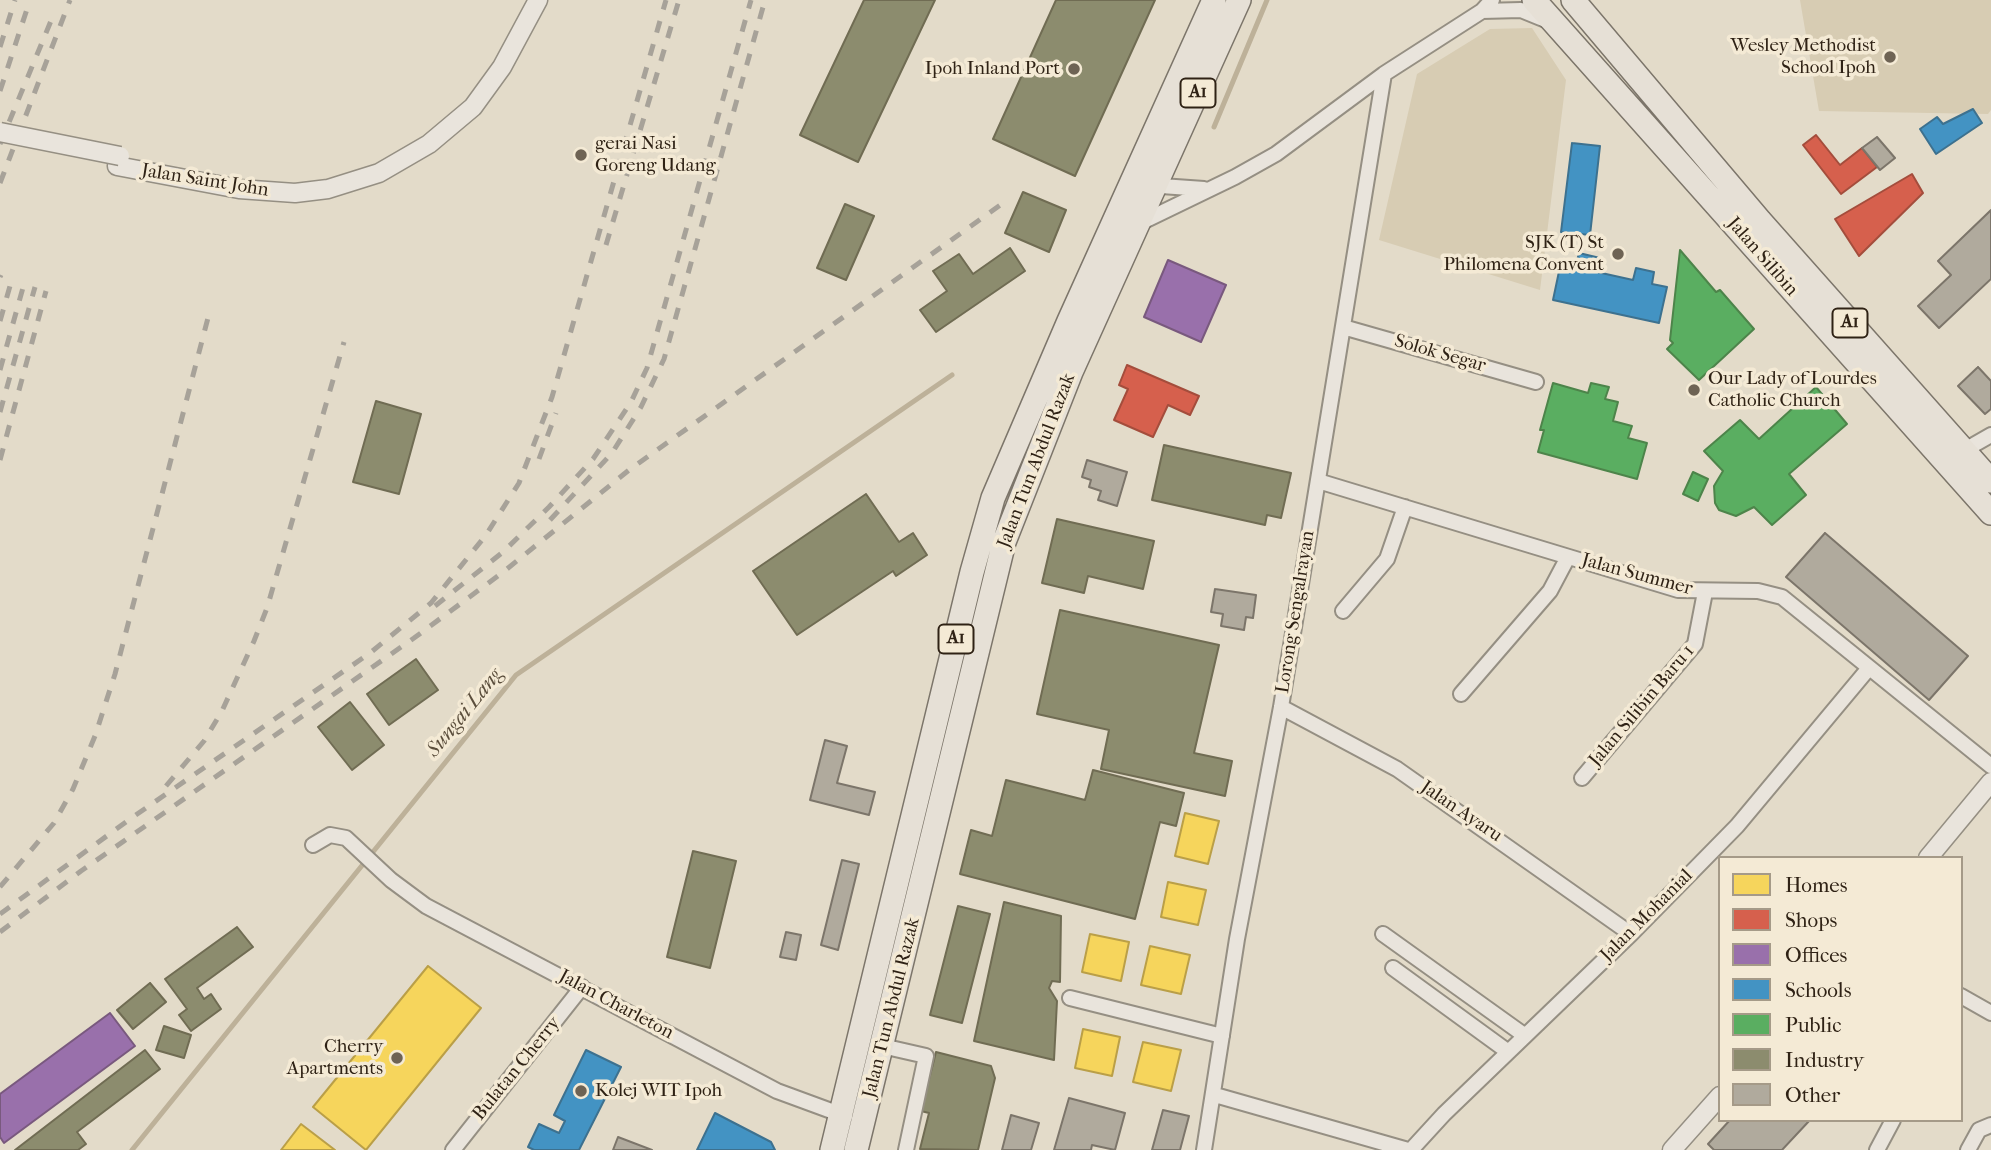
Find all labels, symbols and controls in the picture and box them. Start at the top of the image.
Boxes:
place label: Wesley Methodist School Ipoh [1731,35,1876,79]
marker: Wesley Methodist School Ipoh [1882,49,1898,65]
place label: Ipoh Inland Port [925,58,1060,80]
marker: Ipoh Inland Port [1066,61,1082,77]
road number: A1 [1180,78,1216,108]
place label: gerai Nasi Goreng Udang [595,133,716,177]
marker: gerai Nasi Goreng Udang [573,147,589,163]
street label: Jalan Saint John [140,160,270,202]
street label: Jalan Silibin [1721,213,1803,301]
place label: SJK (T) St Philomena Convent [1443,232,1604,276]
marker: SJK (T) St Philomena Convent [1610,246,1626,262]
road number: A1 [1832,309,1868,338]
street label: Solok Segar [1392,330,1488,378]
place label: Our Lady of Lourdes Catholic Church [1708,368,1877,412]
street label: Jalan Tun Abdul Razak [993,370,1081,552]
marker: Our Lady of Lourdes Catholic Church [1686,382,1702,398]
street label: Lorong Sengalrayan [1272,529,1320,695]
street label: Jalan Summer [1579,549,1695,601]
road number: A1 [939,624,974,654]
street label: Jalan Silibin Baru 1 [1584,640,1700,772]
water label: Sungai Lang [421,663,509,763]
street label: Jalan Ayaru [1416,776,1506,848]
legend [1718,856,1963,1122]
street label: Jalan Mohanial [1596,865,1698,967]
text: Homes [1785,873,1847,897]
text: Shops [1785,908,1837,932]
street label: Jalan Tun Abdul Razak [859,915,925,1101]
text: Offices [1785,943,1847,967]
street label: Jalan Charleton [555,965,677,1045]
text: Schools [1785,978,1851,1002]
street label: Bulatan Cherry [468,1013,566,1125]
text: Public [1785,1013,1841,1037]
place label: Cherry Apartments [287,1036,383,1080]
text: Industry [1785,1048,1864,1072]
marker: Cherry Apartments [389,1050,405,1066]
place label: Kolej WIT Ipoh [595,1080,722,1102]
marker: Kolej WIT Ipoh [573,1083,589,1099]
text: Other [1785,1083,1840,1107]

